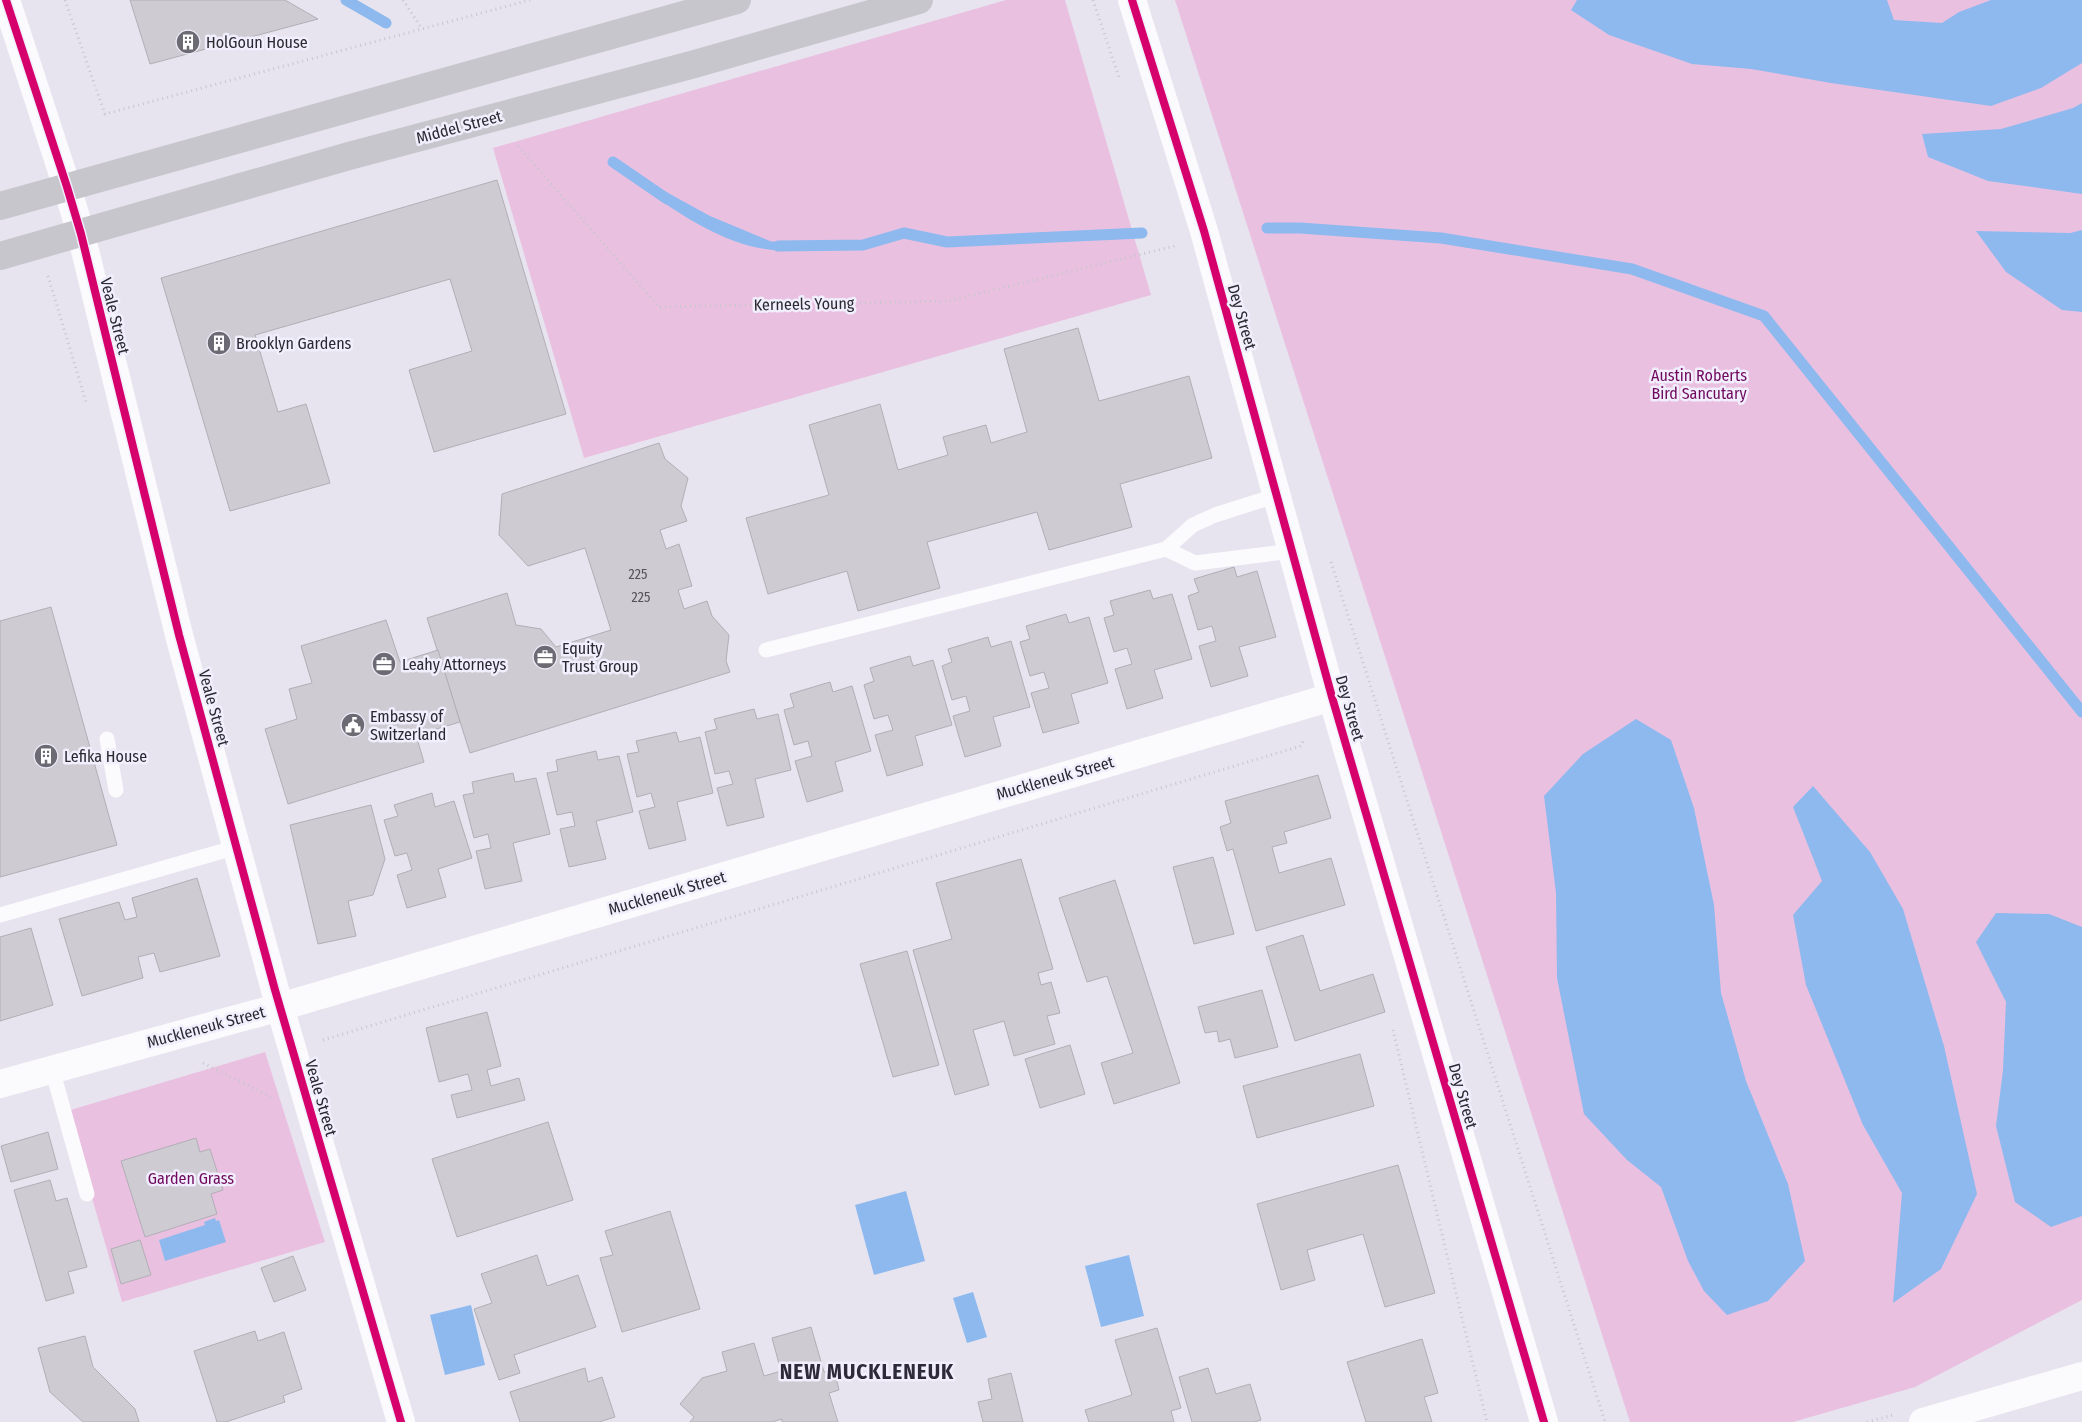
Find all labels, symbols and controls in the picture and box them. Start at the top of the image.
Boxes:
building icon: HolGoun House [175,29,201,55]
place label: HolGoun House [206,33,308,52]
street label: Middel Street [414,106,505,148]
street label: Veale Street [96,276,134,357]
street label: Dey Street [1224,282,1261,353]
street label: Kerneels Young [754,294,855,314]
building icon: Brooklyn Gardens [206,330,232,356]
place label: Brooklyn Gardens [236,334,352,353]
park label: Austin Roberts Bird Sancutary [1651,366,1747,403]
house number: 225 [629,566,647,583]
house number: 225 [632,589,650,606]
place label: Equity Trust Group [562,639,638,676]
office icon: Equity Trust Group [532,644,558,670]
office icon: Leahy Attorneys [371,651,397,677]
place label: Leahy Attorneys [402,655,506,674]
street label: Veale Street [195,668,234,749]
street label: Dey Street [1332,673,1369,744]
place label: Embassy of Switzerland [370,707,446,744]
public building icon: Embassy of Switzerland [340,712,366,738]
building icon: Lefika House [33,743,59,769]
place label: Lefika House [64,747,147,766]
street label: Muckleneuk Street [994,752,1117,804]
street label: Muckleneuk Street [606,867,729,919]
street label: Muckleneuk Street [145,1002,268,1052]
street label: Veale Street [301,1058,341,1139]
street label: Dey Street [1445,1061,1482,1132]
park label: Garden Grass [148,1169,234,1188]
district label: NEW MUCKLENEUK [780,1359,954,1385]

